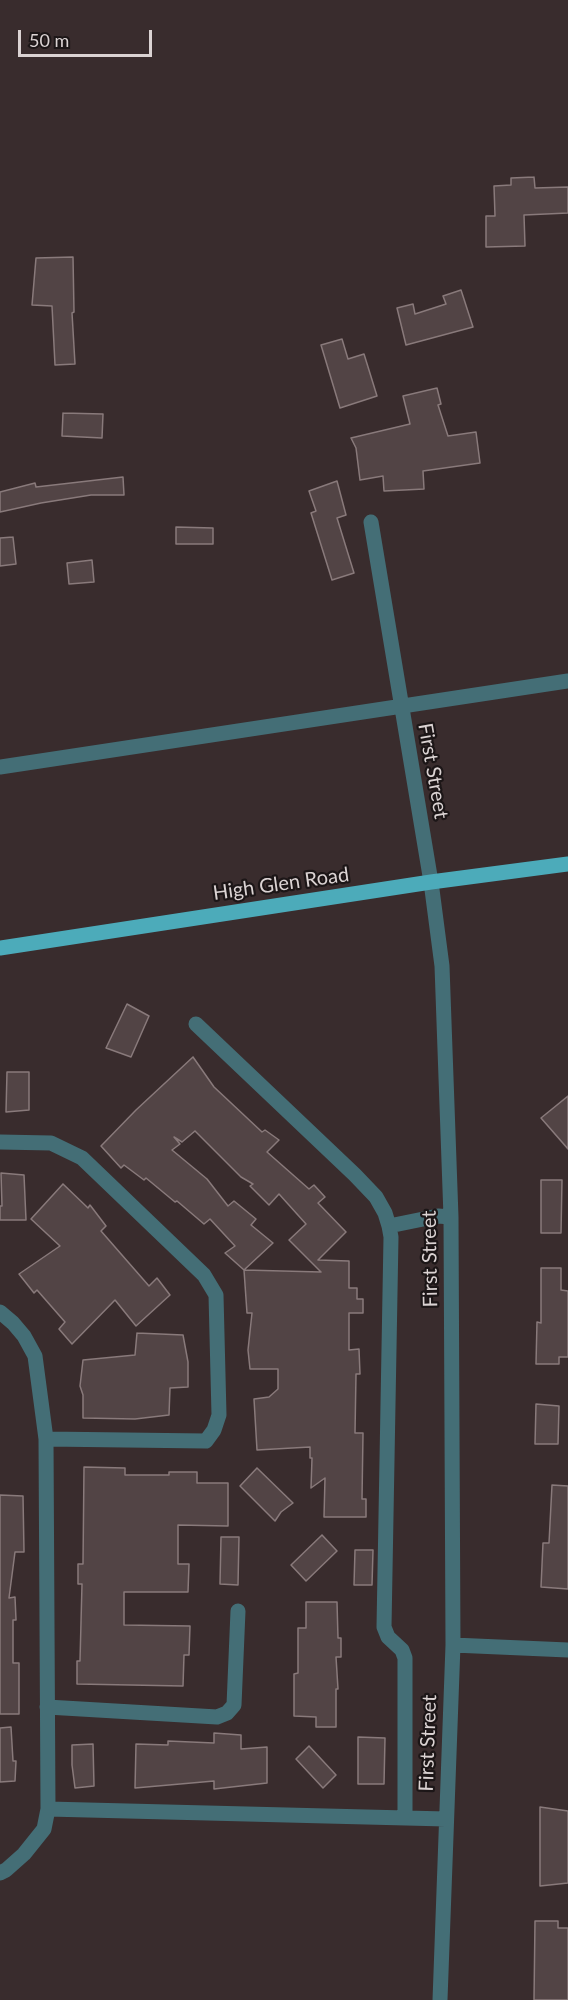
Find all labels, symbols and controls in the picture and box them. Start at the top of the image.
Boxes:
scale bar [21,18,154,56]
text: 50 m [29,29,69,51]
street label: First Street [413,721,453,821]
street label: High Glen Road [211,863,351,905]
street label: First Street [417,1210,443,1308]
street label: First Street [414,1694,442,1792]

